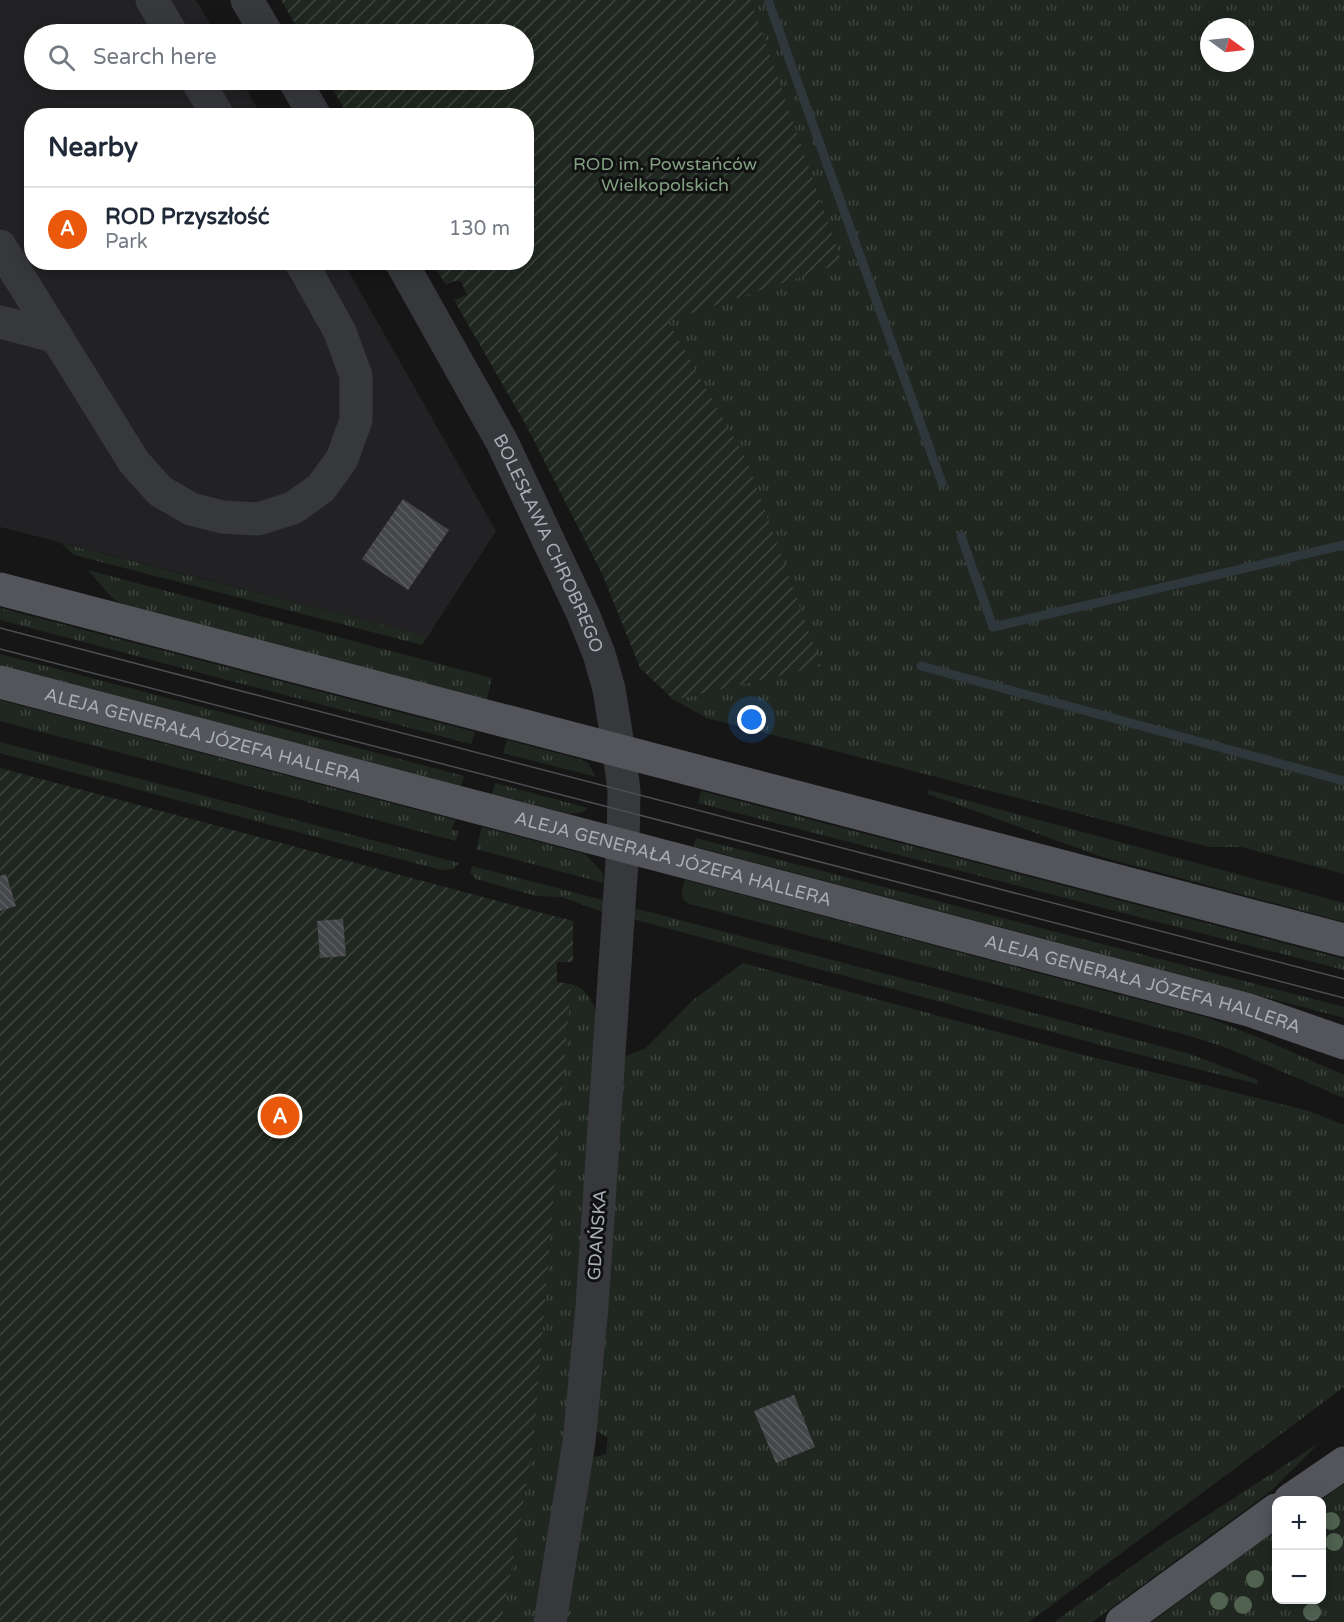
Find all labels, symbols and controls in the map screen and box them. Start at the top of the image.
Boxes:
north arrow [1200,18,1254,72]
search box [24,24,534,90]
icon: search [45,41,78,74]
text: Search here [93,44,217,70]
text: Nearby [48,132,138,163]
park label: ROD im. Powstańców Wielkopolskich [573,153,757,196]
text: ROD Przyszłość [105,204,269,230]
text: A [60,217,75,241]
text: 130 m [449,217,510,241]
text: Park [105,230,148,254]
street label: BOLESŁAWA CHROBREGO [489,430,608,656]
street label: ALEJA GENERAŁA JÓZEFA HALLERA [42,683,364,788]
your location [737,705,766,734]
street label: ALEJA GENERAŁA JÓZEFA HALLERA [512,807,834,911]
street label: ALEJA GENERAŁA JÓZEFA HALLERA [982,930,1304,1038]
pin: A [260,1094,300,1138]
street label: GDAŃSKA [583,1189,611,1281]
map controls [1272,1496,1326,1604]
button: + [1272,1496,1326,1550]
button: − [1272,1550,1326,1604]

